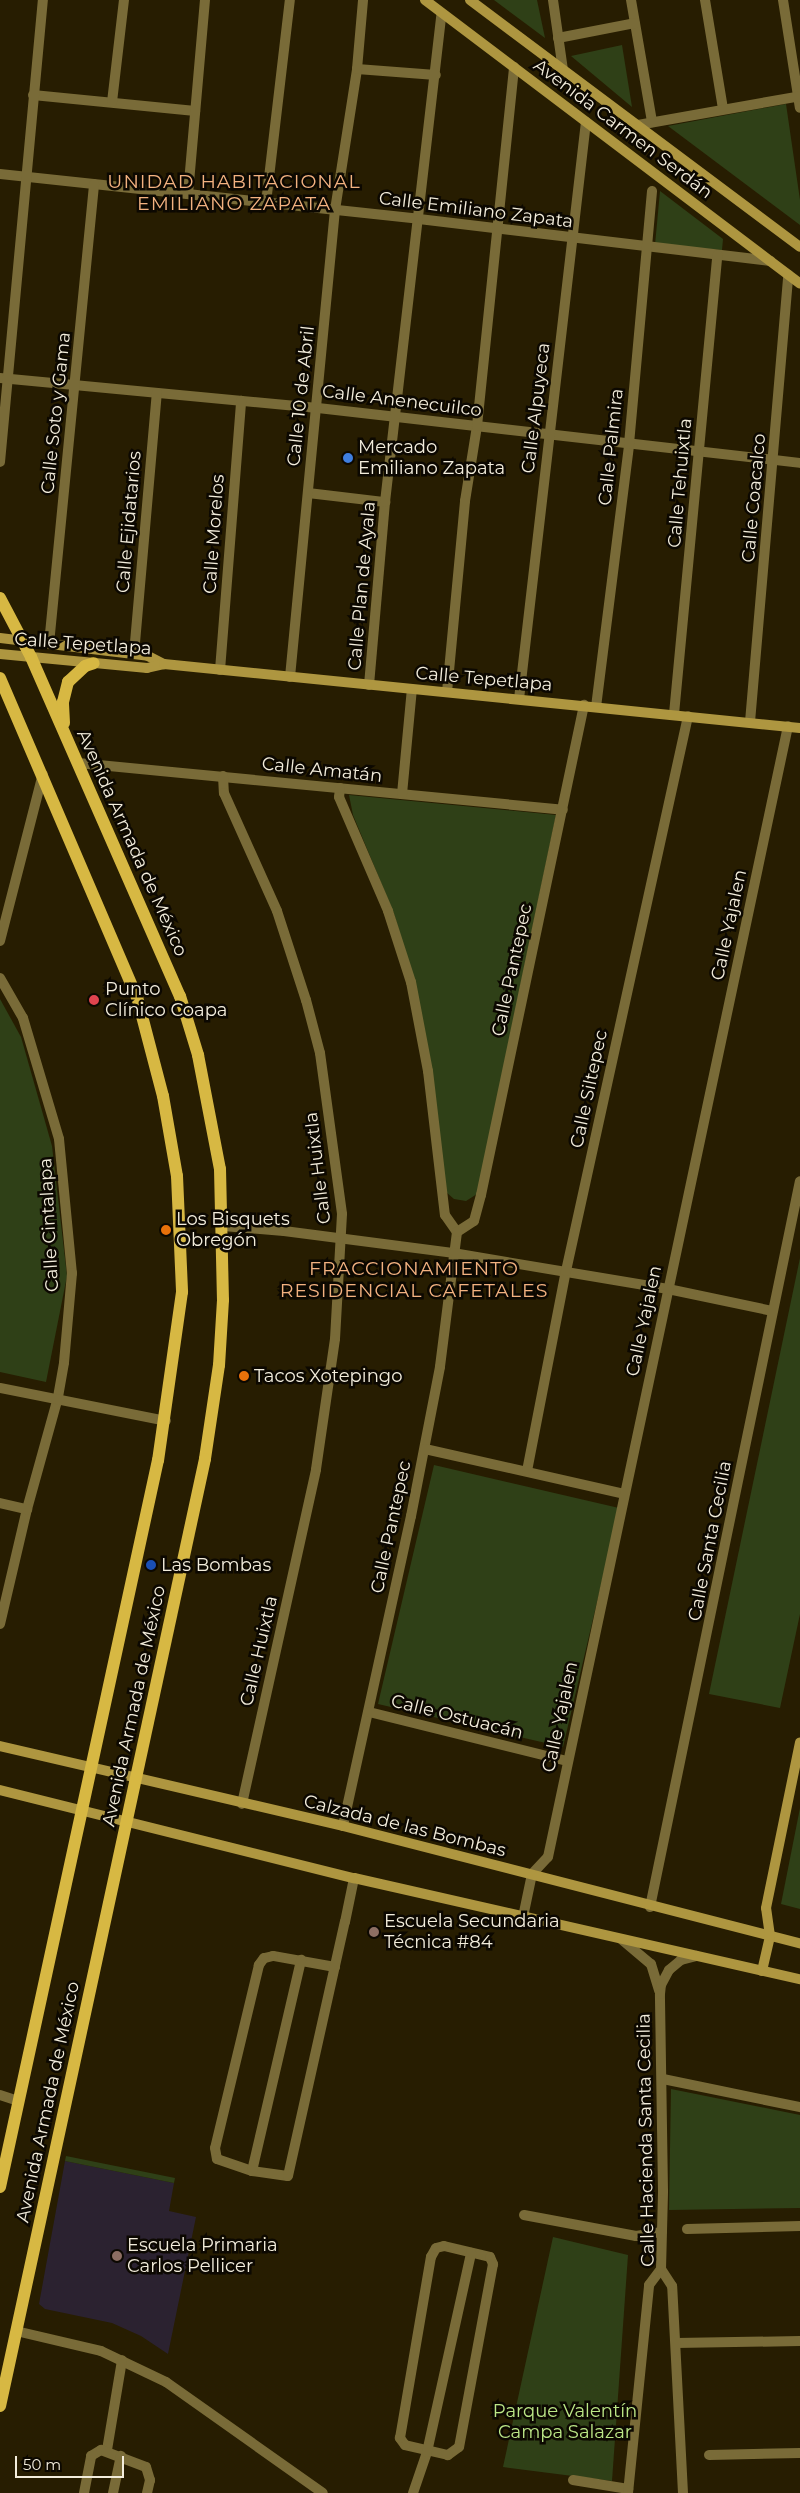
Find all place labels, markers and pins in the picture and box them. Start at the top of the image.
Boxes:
place label: Mercado Emiliano Zapata [358,437,505,479]
marker: Mercado Emiliano Zapata [342,452,354,464]
place label: Punto Clínico Coapa [105,979,227,1022]
marker: Punto Clínico Coapa [87,993,101,1007]
place label: Los Bisquets Obregón [176,1209,290,1252]
marker: Los Bisquets Obregón [160,1224,172,1236]
place label: Tacos Xotepingo [254,1365,402,1387]
marker: Tacos Xotepingo [238,1370,250,1382]
place label: Las Bombas [161,1554,271,1576]
marker: Las Bombas [145,1559,157,1571]
place label: Escuela Secundaria Técnica #84 [384,1911,560,1954]
marker: Escuela Secundaria Técnica #84 [368,1926,380,1938]
place label: Escuela Primaria Carlos Pellicer [127,2235,278,2278]
marker: Escuela Primaria Carlos Pellicer [111,2250,123,2262]

